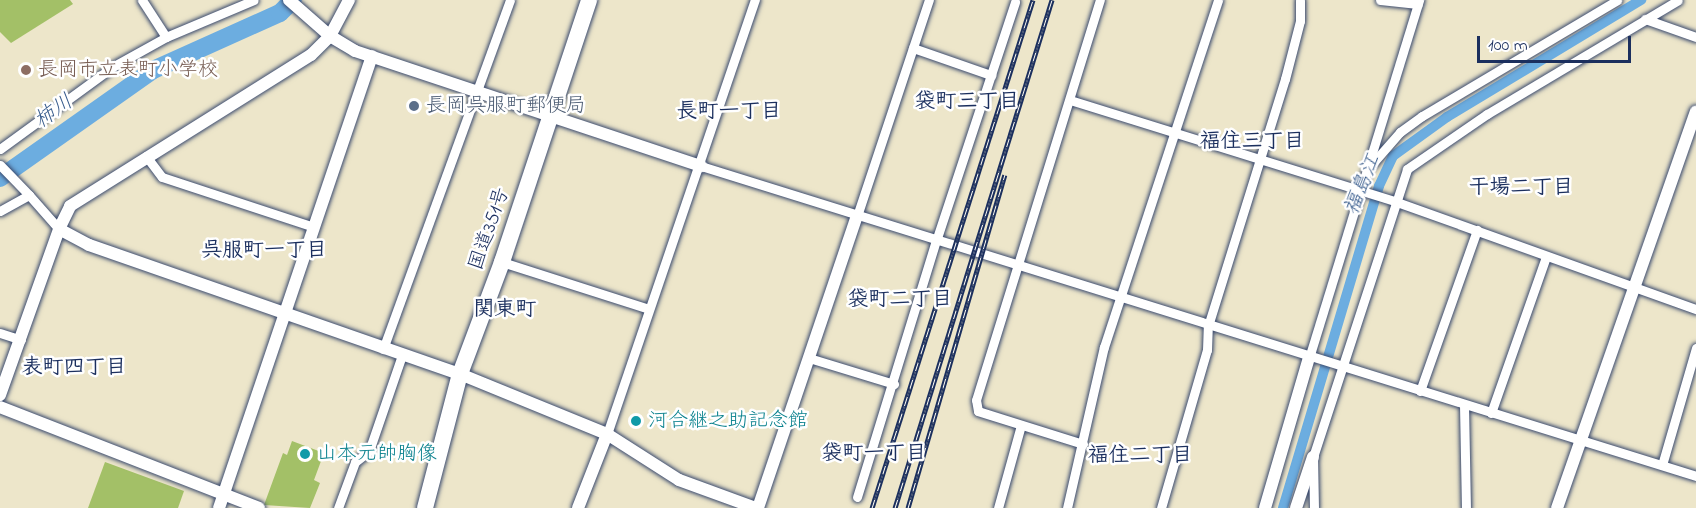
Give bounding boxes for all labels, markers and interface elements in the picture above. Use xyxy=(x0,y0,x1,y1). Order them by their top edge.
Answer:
scale bar xyxy=(1480,24,1634,62)
text: 100 m xyxy=(1488,33,1528,59)
place label: 長岡市立表町小学校 xyxy=(38,58,218,82)
marker: 長岡市立表町小学校 xyxy=(19,63,33,77)
district label: 袋町三丁目 xyxy=(915,89,1019,115)
water label: 柿川 xyxy=(30,90,78,134)
place label: 長岡呉服町郵便局 xyxy=(426,94,586,118)
marker: 長岡呉服町郵便局 xyxy=(407,99,421,113)
district label: 長町一丁目 xyxy=(677,99,781,125)
district label: 福住三丁目 xyxy=(1200,129,1304,155)
water label: 福島江 xyxy=(1340,151,1386,219)
district label: 干場二丁目 xyxy=(1469,175,1573,201)
street label: 国道351号 xyxy=(465,184,515,274)
district label: 呉服町一丁目 xyxy=(201,238,327,264)
district label: 袋町二丁目 xyxy=(848,287,952,313)
district label: 関東町 xyxy=(474,297,536,323)
district label: 表町四丁目 xyxy=(22,355,126,381)
place label: 河合継之助記念館 xyxy=(648,409,808,433)
marker: 河合継之助記念館 xyxy=(629,414,643,428)
district label: 袋町一丁目 xyxy=(822,441,926,467)
place label: 山本元帥胸像 xyxy=(317,442,437,466)
district label: 福住二丁目 xyxy=(1088,443,1192,469)
marker: 山本元帥胸像 xyxy=(298,447,312,461)

